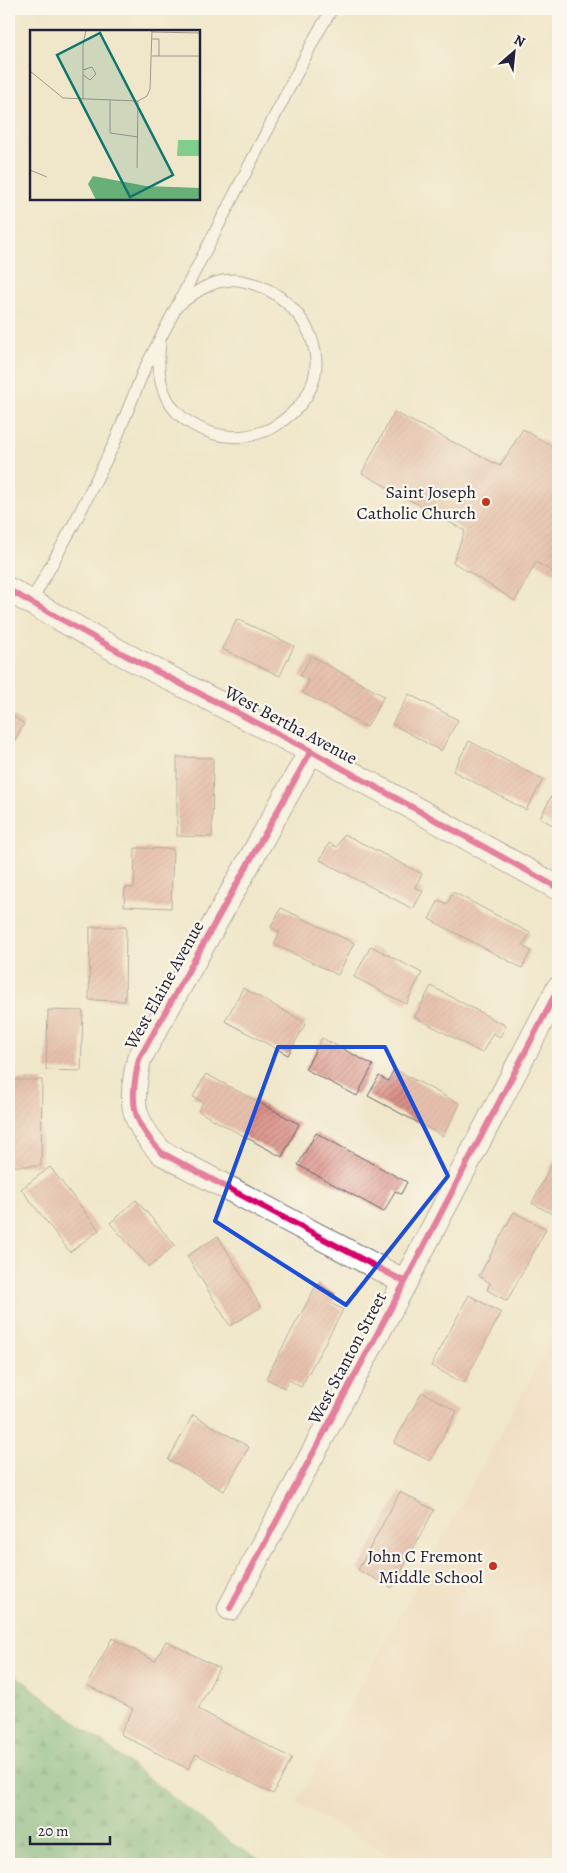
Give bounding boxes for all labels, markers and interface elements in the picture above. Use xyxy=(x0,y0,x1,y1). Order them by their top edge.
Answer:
north arrow xyxy=(490,28,540,78)
inset map xyxy=(30,30,200,200)
text: N xyxy=(511,30,529,52)
place label: Saint Joseph Catholic Church xyxy=(357,480,476,525)
marker: Saint Joseph Catholic Church xyxy=(480,496,492,508)
street label: West Bertha Avenue xyxy=(220,679,361,770)
street label: West Elaine Avenue xyxy=(118,916,209,1055)
street label: West Stanton Street xyxy=(302,1288,392,1429)
place label: John C Fremont Middle School xyxy=(368,1544,484,1589)
marker: John C Fremont Middle School xyxy=(487,1560,499,1572)
scale bar xyxy=(30,1813,110,1845)
text: 20 m xyxy=(38,1821,69,1841)

